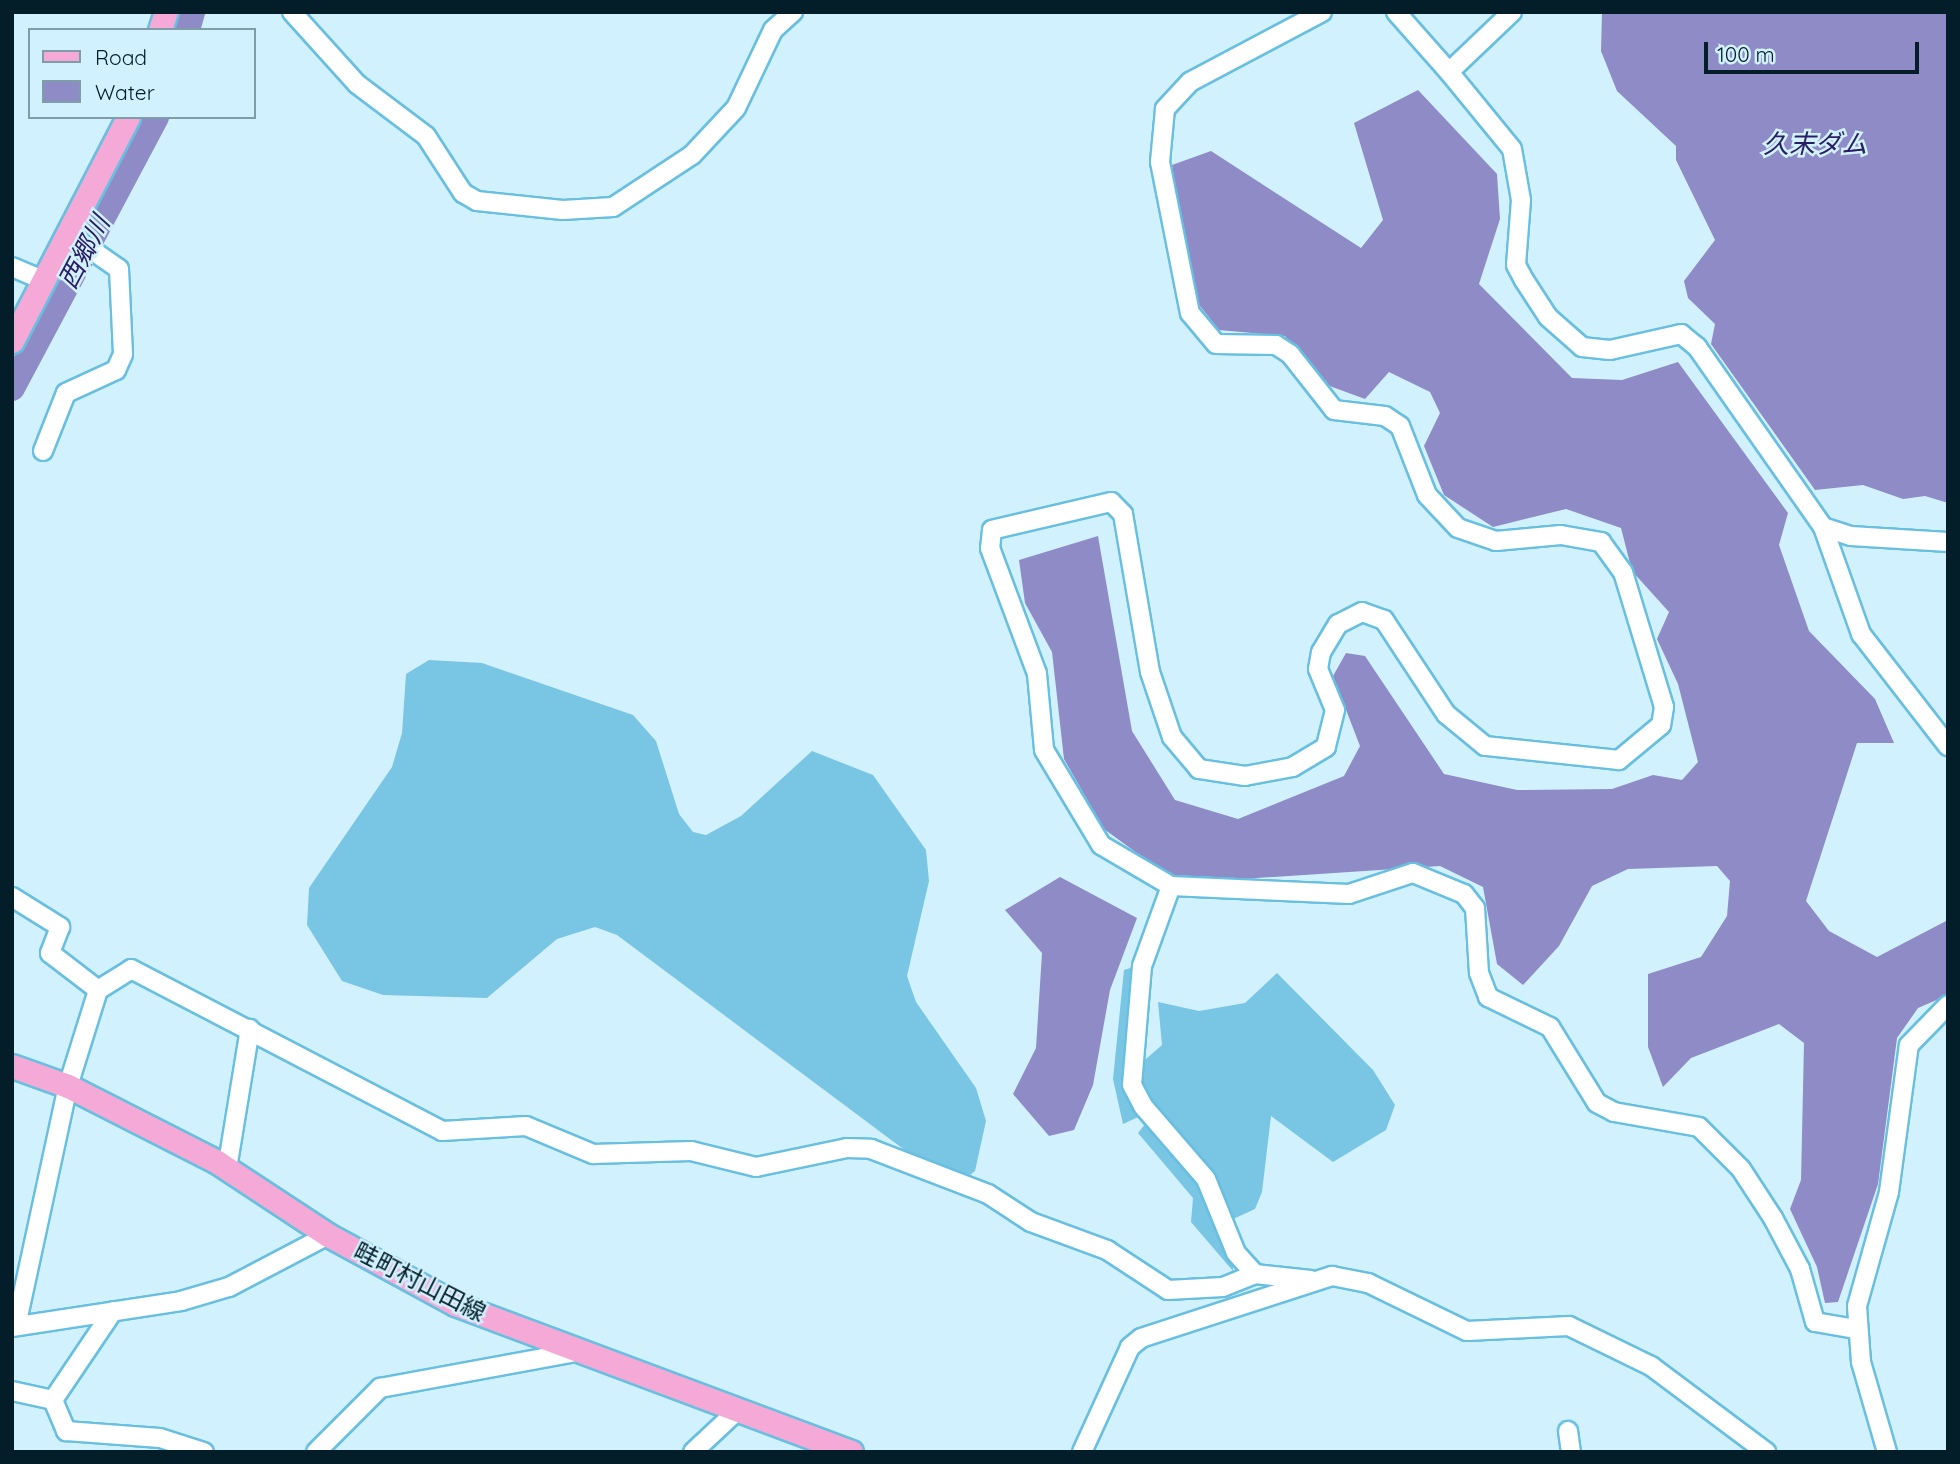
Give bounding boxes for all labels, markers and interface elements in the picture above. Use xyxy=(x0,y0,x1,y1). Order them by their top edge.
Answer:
legend xyxy=(28,28,256,119)
scale bar xyxy=(1708,28,1923,72)
text: 100 m xyxy=(1717,41,1775,67)
text: Road xyxy=(95,44,147,70)
text: Water xyxy=(95,79,155,105)
water label: 久末ダム xyxy=(1763,128,1867,160)
water label: 西郷川 xyxy=(52,210,116,294)
street label: 畦町村山田線 xyxy=(349,1236,491,1328)

